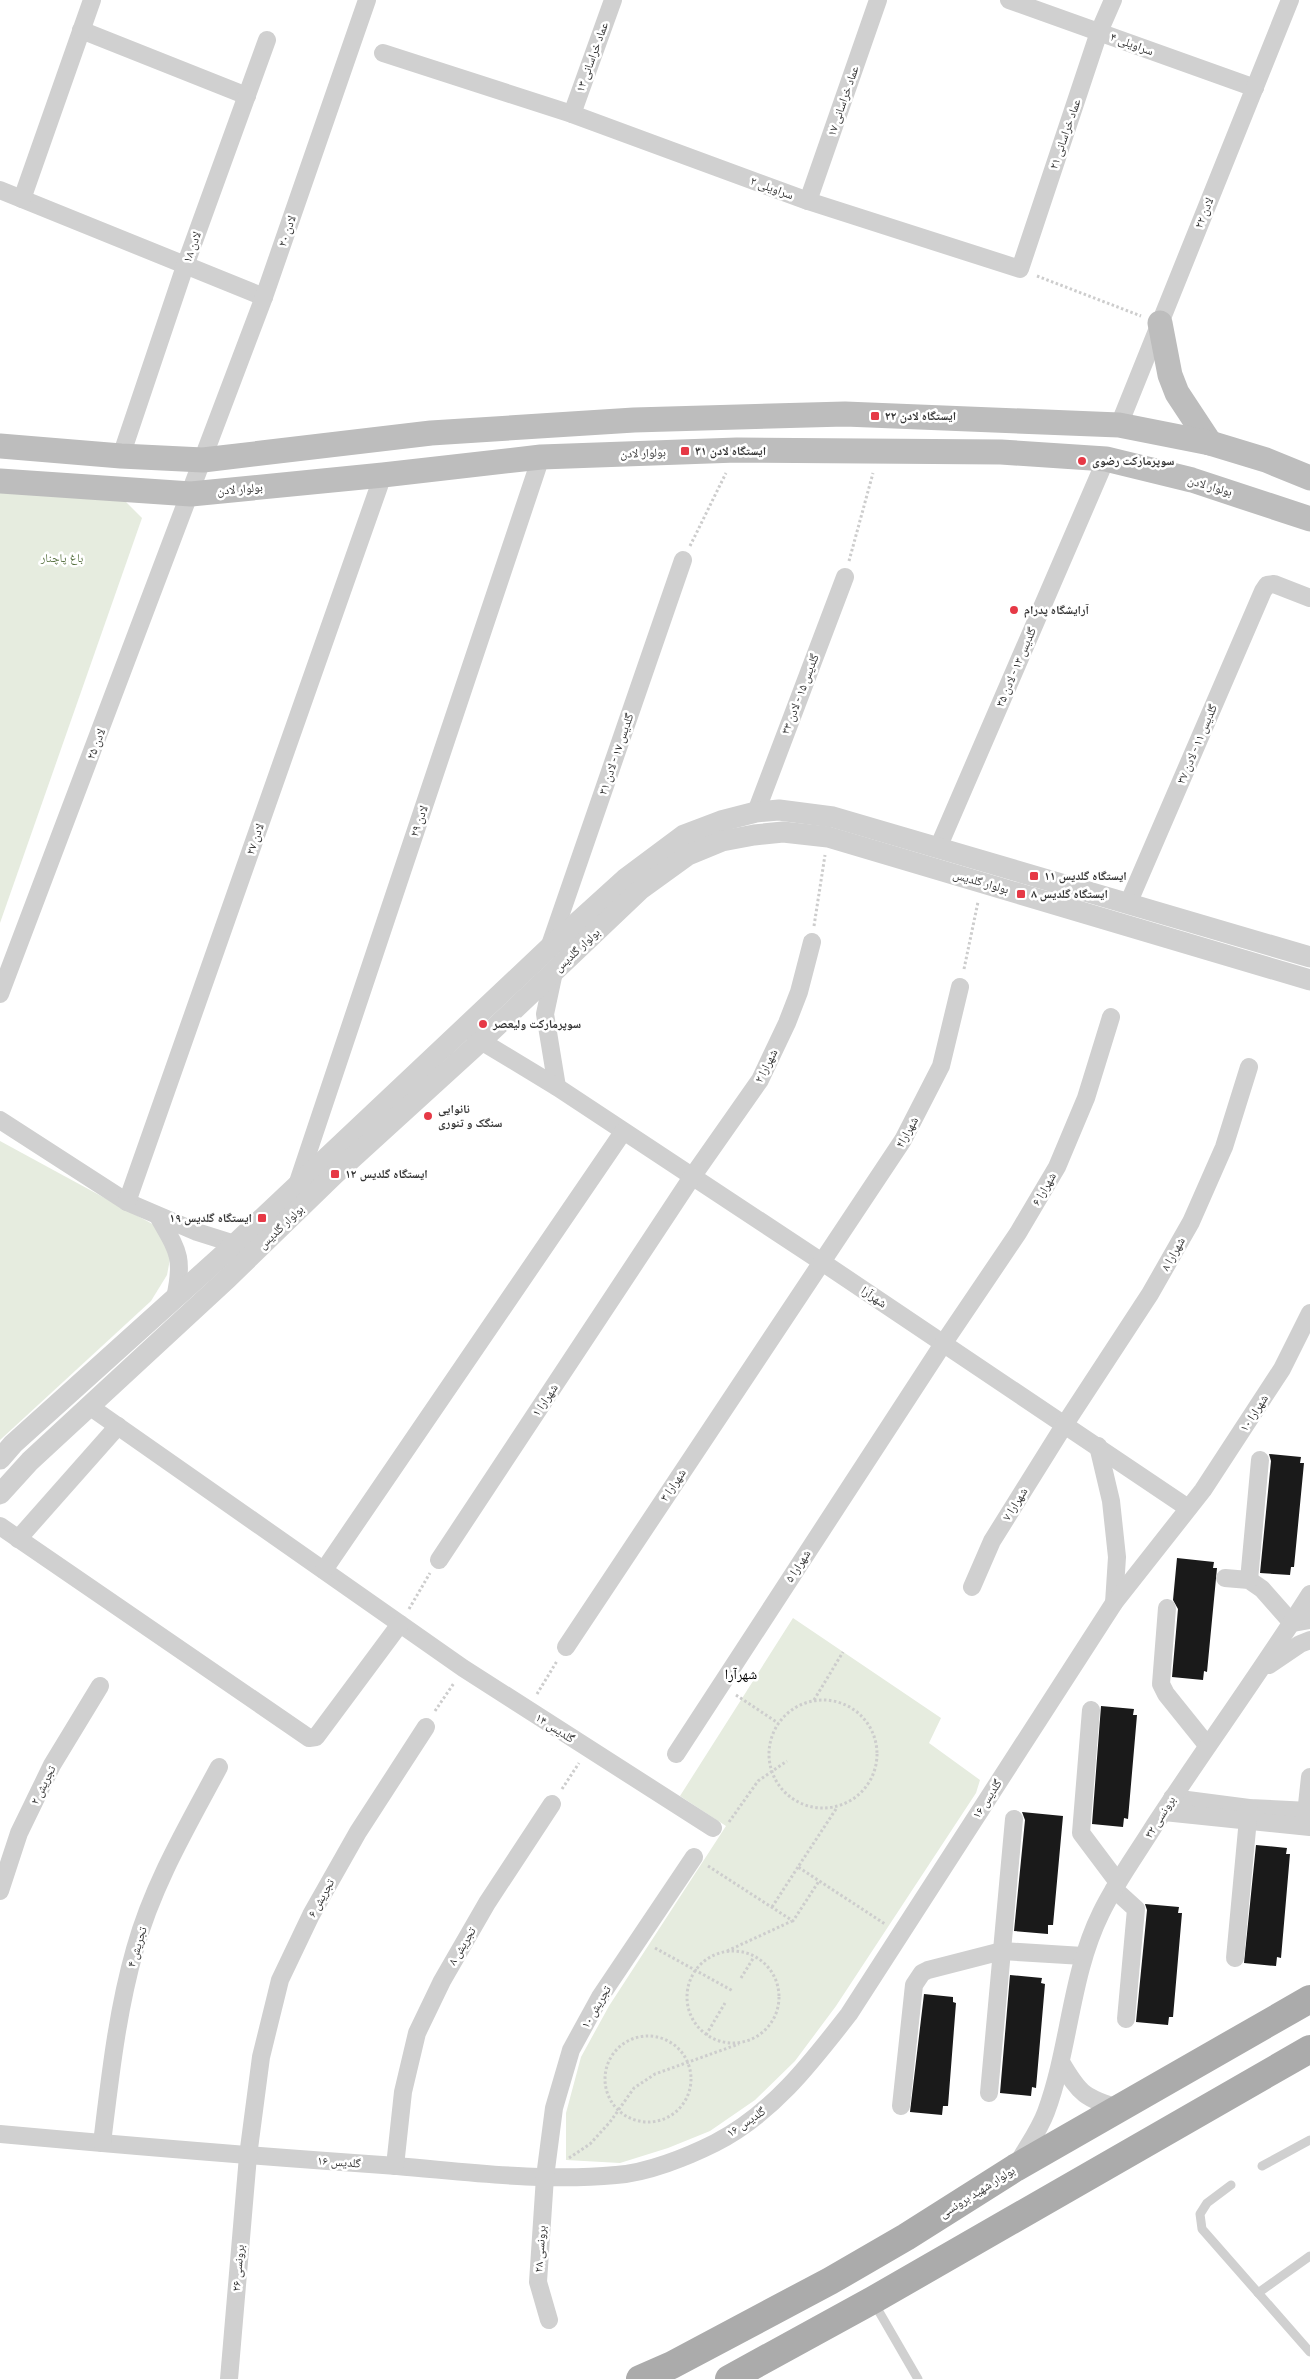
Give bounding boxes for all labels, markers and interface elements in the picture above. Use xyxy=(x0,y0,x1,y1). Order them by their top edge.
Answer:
street label: عماد خراسانی ۱۳ xyxy=(573,20,611,94)
street label: سراویلی ۴ xyxy=(1108,30,1156,58)
street label: عماد خراسانی ۱۷ xyxy=(824,64,862,138)
street label: عماد خراسانی ۲۱ xyxy=(1046,97,1084,171)
street label: سراویلی ۲ xyxy=(748,174,796,202)
street label: لادن ۲۲ xyxy=(1192,196,1216,230)
street label: لادن ۲۰ xyxy=(275,214,299,248)
street label: لادن ۱۸ xyxy=(180,230,204,264)
place label: ایستگاه لادن ۲۲ xyxy=(885,409,956,424)
marker: ایستگاه لادن ۲۲ xyxy=(869,410,881,422)
place label: ایستگاه لادن ۳۱ xyxy=(695,444,766,459)
street label: بولوار لادن xyxy=(620,445,666,461)
marker: ایستگاه لادن ۳۱ xyxy=(679,445,691,457)
place label: سوپرمارکت رضوی xyxy=(1092,454,1174,469)
marker: سوپرمارکت رضوی xyxy=(1076,455,1088,467)
street label: بولوار لادن xyxy=(1186,473,1234,499)
street label: بولوار لادن xyxy=(217,480,263,498)
park label: باغ پاچنار xyxy=(40,551,83,566)
place label: آرایشگاه پدرام xyxy=(1024,603,1090,618)
marker: آرایشگاه پدرام xyxy=(1008,604,1020,616)
street label: گلدیس ۱۳ - لادن ۳۵ xyxy=(993,625,1039,709)
street label: گلدیس ۱۵ - لادن ۳۳ xyxy=(778,652,822,736)
street label: گلدیس ۱۱ - لادن ۳۷ xyxy=(1174,702,1220,786)
street label: گلدیس ۱۷ - لادن ۳۱ xyxy=(596,712,637,797)
street label: لادن ۲۵ xyxy=(84,727,108,761)
street label: لادن ۲۹ xyxy=(407,804,431,838)
street label: لادن ۲۷ xyxy=(243,822,267,856)
street label: بولوار گلدیس xyxy=(951,867,1011,897)
place label: ایستگاه گلدیس ۱۱ xyxy=(1044,869,1127,884)
marker: ایستگاه گلدیس ۱۱ xyxy=(1028,870,1040,882)
place label: ایستگاه گلدیس ۸ xyxy=(1031,887,1108,902)
marker: ایستگاه گلدیس ۸ xyxy=(1015,888,1027,900)
street label: بولوار گلدیس xyxy=(551,925,603,975)
place label: سوپرمارکت ولیعصر xyxy=(492,1017,581,1031)
marker: سوپرمارکت ولیعصر xyxy=(477,1018,489,1030)
street label: شهرارا ۲ xyxy=(752,1047,780,1085)
place label: نانوایی سنگک و تنوری xyxy=(438,1102,502,1131)
marker: نانوایی سنگک و تنوری xyxy=(422,1110,434,1122)
street label: شهرارا۴ xyxy=(893,1114,921,1150)
place label: ایستگاه گلدیس ۱۲ xyxy=(345,1167,428,1182)
marker: ایستگاه گلدیس ۱۲ xyxy=(329,1168,341,1180)
street label: شهرارا ۶ xyxy=(1029,1170,1059,1208)
street label: بولوار گلدیس xyxy=(255,1202,307,1252)
place label: ایستگاه گلدیس ۱۹ xyxy=(169,1211,252,1226)
marker: ایستگاه گلدیس ۱۹ xyxy=(256,1212,268,1224)
street label: شهرارا ۸ xyxy=(1158,1235,1188,1273)
street label: شهرآرا xyxy=(859,1283,889,1311)
street label: شهرارا ۱ xyxy=(529,1381,561,1419)
street label: شهرارا ۱۰ xyxy=(1237,1392,1271,1434)
street label: شهرارا ۳ xyxy=(657,1466,689,1504)
street label: شهرارا ۷ xyxy=(1000,1485,1031,1523)
street label: شهرارا ۵ xyxy=(782,1547,814,1585)
district label: شهرآرا xyxy=(725,1666,757,1683)
street label: گلدیس ۱۴ xyxy=(533,1710,577,1746)
street label: تجریش ۲ xyxy=(28,1763,59,1807)
street label: گلدیس ۱۶ xyxy=(969,1777,1005,1821)
street label: برونسی ۳۲ xyxy=(1142,1793,1179,1841)
street label: تجریش ۶ xyxy=(305,1876,338,1920)
street label: تجریش ۸ xyxy=(445,1924,479,1968)
street label: تجریش ۴ xyxy=(124,1925,150,1969)
street label: تجریش ۱۰ xyxy=(578,1983,614,2031)
street label: گلدیس ۱۶ xyxy=(724,2104,768,2140)
street label: گلدیس ۱۶ xyxy=(317,2153,361,2171)
street label: بولوار شهید برونسی xyxy=(937,2163,1017,2221)
street label: برونسی ۲۸ xyxy=(531,2225,549,2273)
street label: برونسی ۲۶ xyxy=(229,2244,247,2292)

